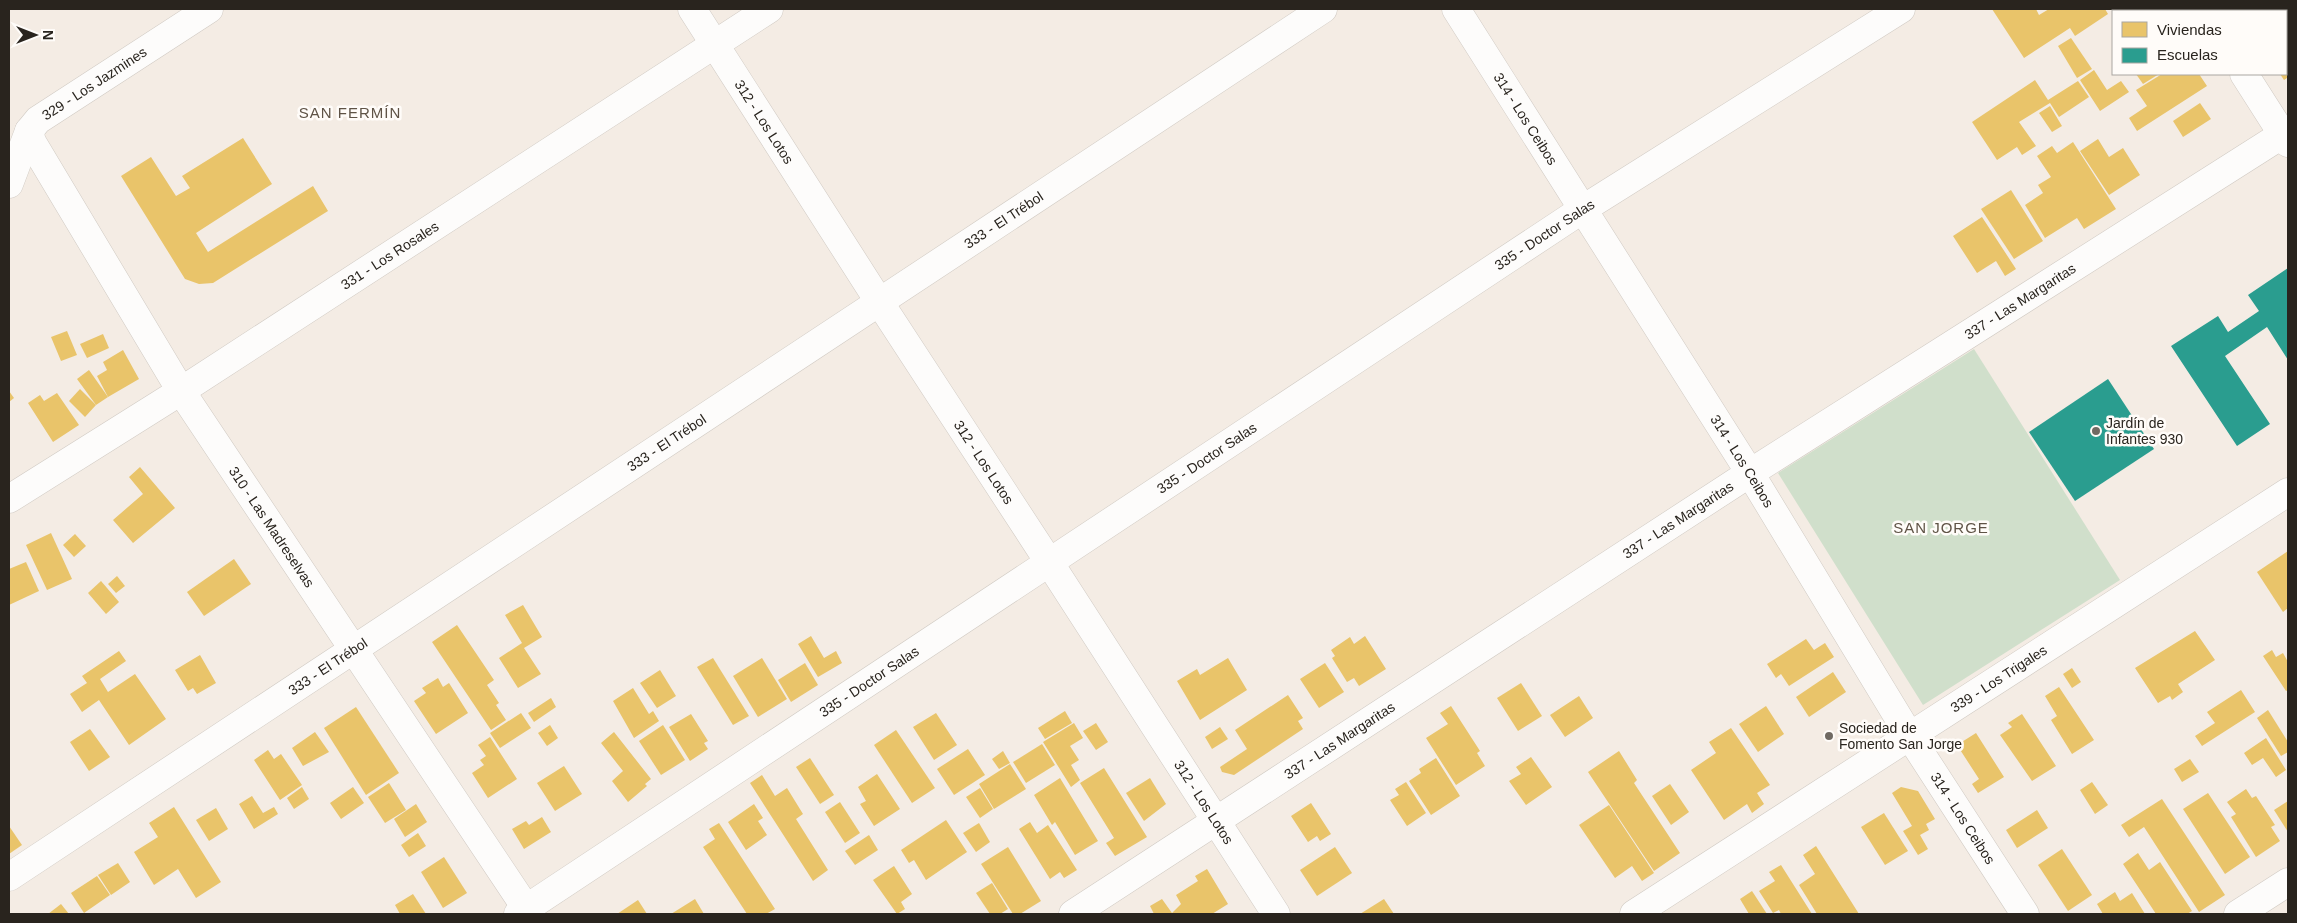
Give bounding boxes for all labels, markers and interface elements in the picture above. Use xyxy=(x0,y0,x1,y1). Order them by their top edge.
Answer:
north arrow xyxy=(10,10,60,60)
legend xyxy=(2112,10,2287,75)
text: Viviendas xyxy=(2157,21,2222,38)
text: N xyxy=(40,30,56,40)
street label: 329 - Los Jazmines xyxy=(39,44,150,123)
text: Escuelas xyxy=(2157,46,2218,63)
street label: 314 - Los Ceibos xyxy=(1490,70,1561,168)
street label: 312 - Los Lotos xyxy=(731,77,797,167)
district label: SAN FERMÍN xyxy=(299,104,401,121)
street label: 333 - El Trébol xyxy=(961,188,1046,252)
street label: 335 - Doctor Salas xyxy=(1492,196,1597,273)
street label: 331 - Los Rosales xyxy=(338,218,441,293)
street label: 337 - Las Margaritas xyxy=(1962,260,2079,343)
street label: 333 - El Trébol xyxy=(624,411,709,474)
street label: 314 - Los Ceibos xyxy=(1707,412,1777,510)
place label: Jardín de Infantes 930 xyxy=(2106,415,2183,447)
street label: 312 - Los Lotos xyxy=(951,417,1017,507)
street label: 335 - Doctor Salas xyxy=(1154,419,1260,497)
marker: Jardín de Infantes 930 xyxy=(2090,425,2102,437)
street label: 310 - Las Madreselvas xyxy=(226,464,318,590)
street label: 337 - Las Margaritas xyxy=(1620,478,1736,562)
district label: SAN JORGE xyxy=(1893,519,1989,536)
street label: 333 - El Trébol xyxy=(285,635,370,698)
street label: 339 - Los Trigales xyxy=(1948,642,2050,716)
street label: 335 - Doctor Salas xyxy=(816,643,922,720)
street label: 337 - Las Margaritas xyxy=(1281,699,1398,782)
place label: Sociedad de Fomento San Jorge xyxy=(1839,720,1962,752)
marker: Sociedad de Fomento San Jorge xyxy=(1823,730,1835,742)
street label: 312 - Los Lotos xyxy=(1171,757,1237,847)
street label: 314 - Los Ceibos xyxy=(1927,769,1998,867)

